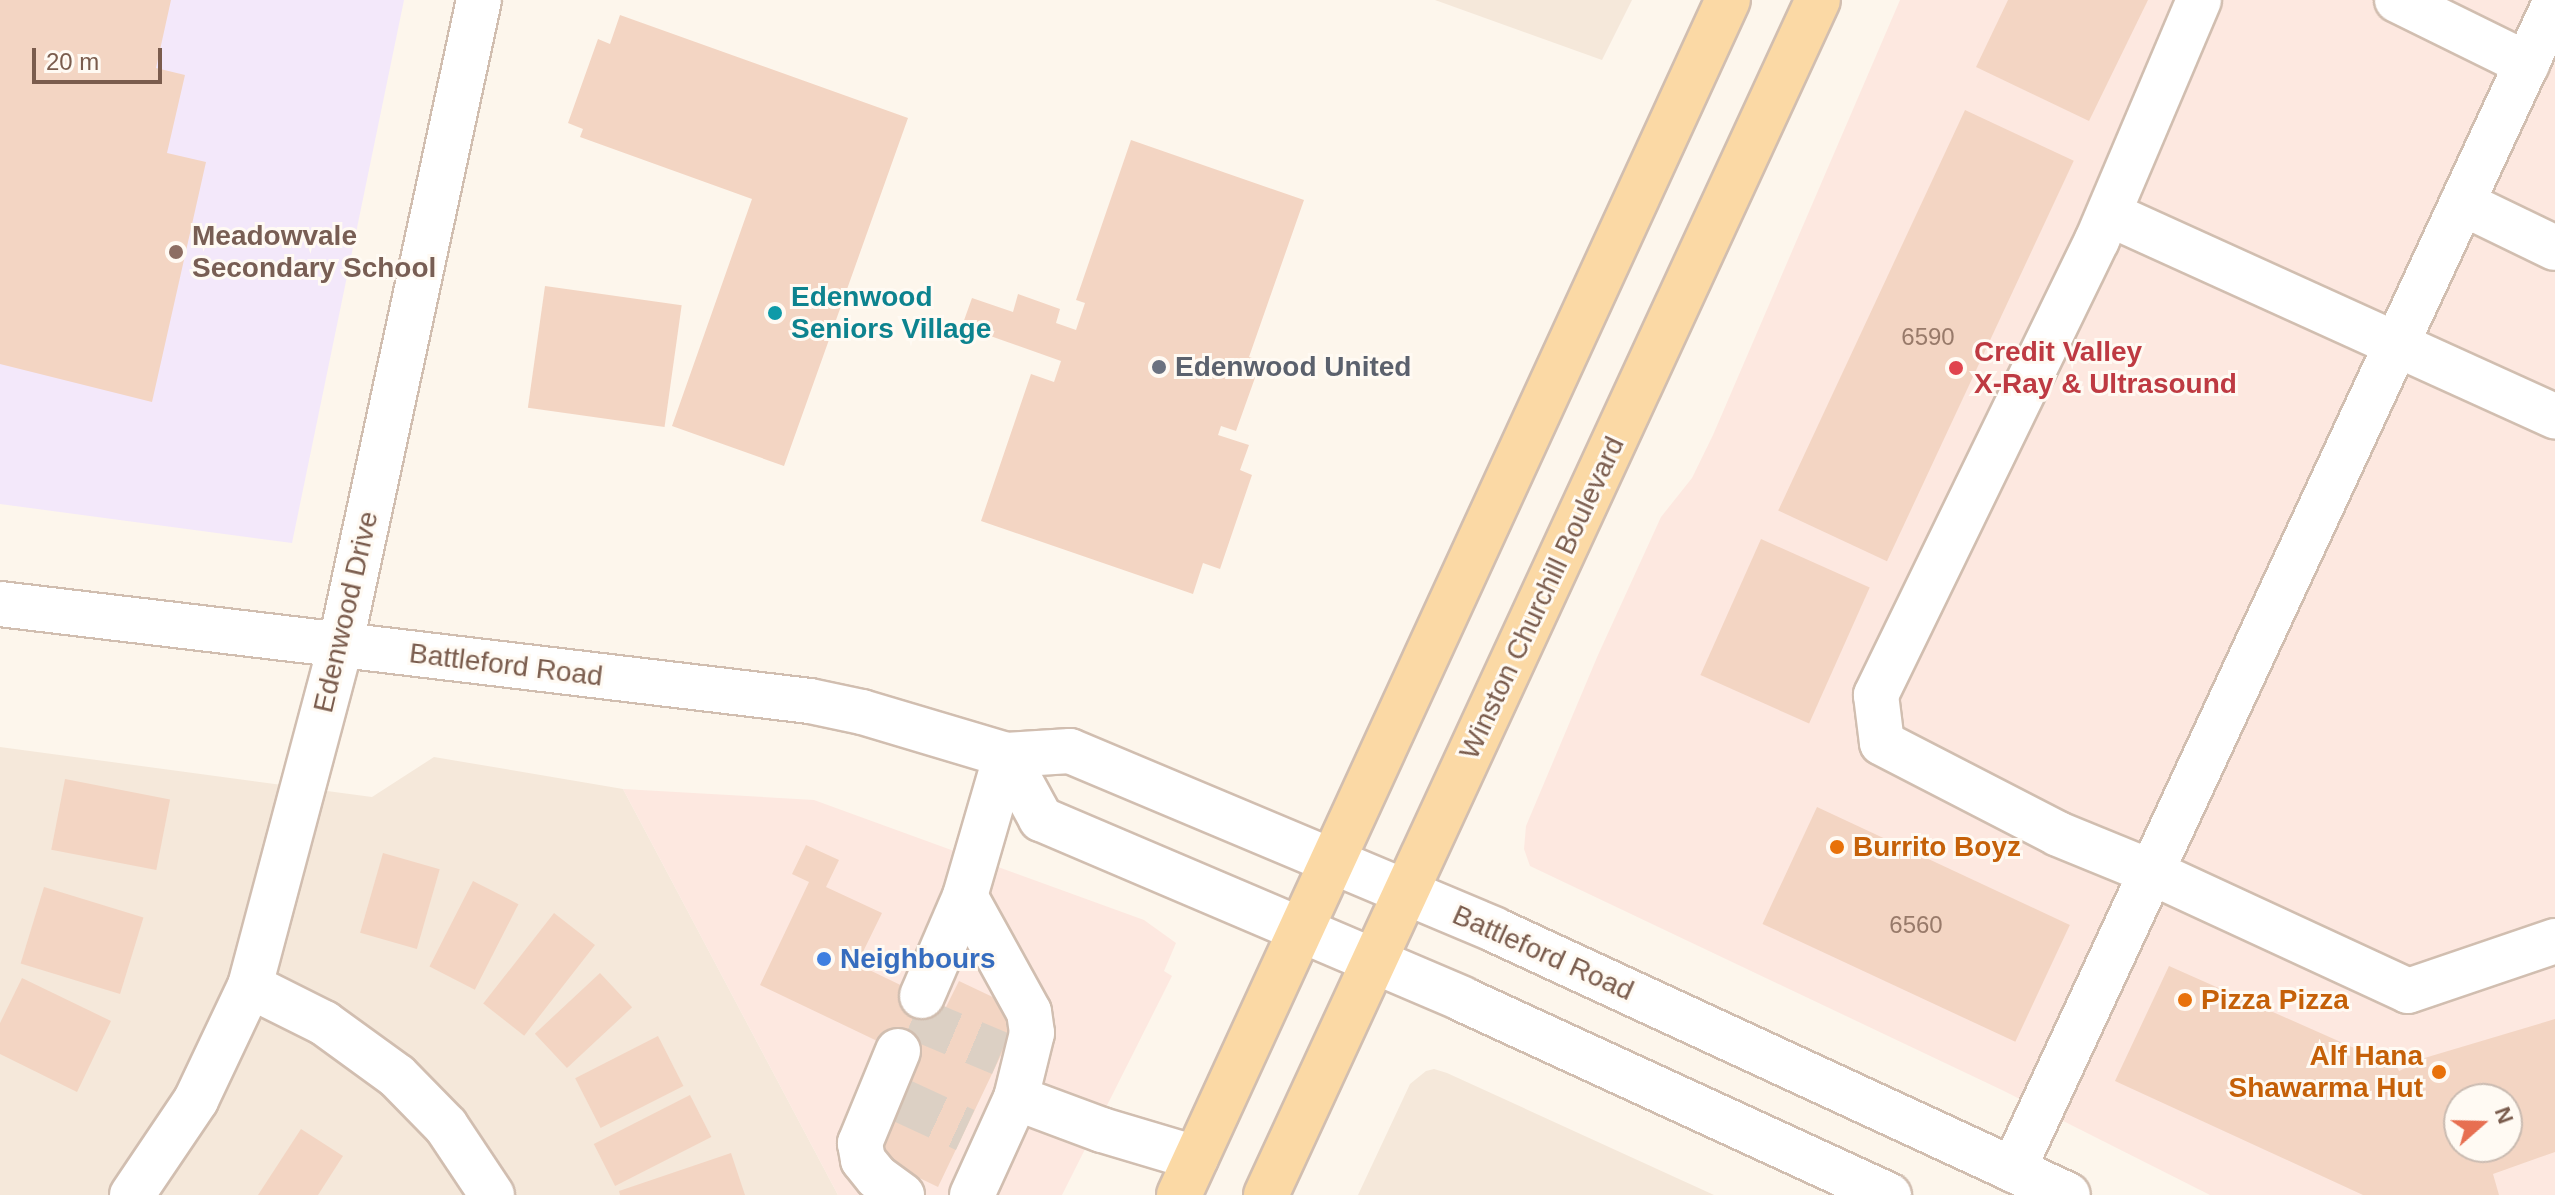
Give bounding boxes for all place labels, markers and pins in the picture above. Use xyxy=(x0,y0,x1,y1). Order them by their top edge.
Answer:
place label: Meadowvale Secondary School xyxy=(192,219,436,285)
marker: Meadowvale Secondary School xyxy=(167,243,185,261)
place label: Edenwood Seniors Village xyxy=(791,280,991,346)
marker: Edenwood Seniors Village xyxy=(766,304,784,322)
place label: Credit Valley X-Ray & Ultrasound xyxy=(1974,335,2237,401)
place label: Edenwood United xyxy=(1175,350,1411,384)
marker: Credit Valley X-Ray & Ultrasound xyxy=(1945,357,1967,379)
marker: Edenwood United xyxy=(1150,358,1168,376)
place label: Burrito Boyz xyxy=(1853,830,2021,864)
marker: Burrito Boyz xyxy=(1828,838,1846,856)
place label: Neighbours xyxy=(840,942,996,976)
marker: Neighbours xyxy=(815,950,833,968)
place label: Pizza Pizza xyxy=(2201,983,2349,1017)
marker: Pizza Pizza xyxy=(2176,991,2194,1009)
place label: Alf Hana Shawarma Hut xyxy=(2229,1039,2423,1105)
marker: Alf Hana Shawarma Hut xyxy=(2430,1063,2448,1081)

